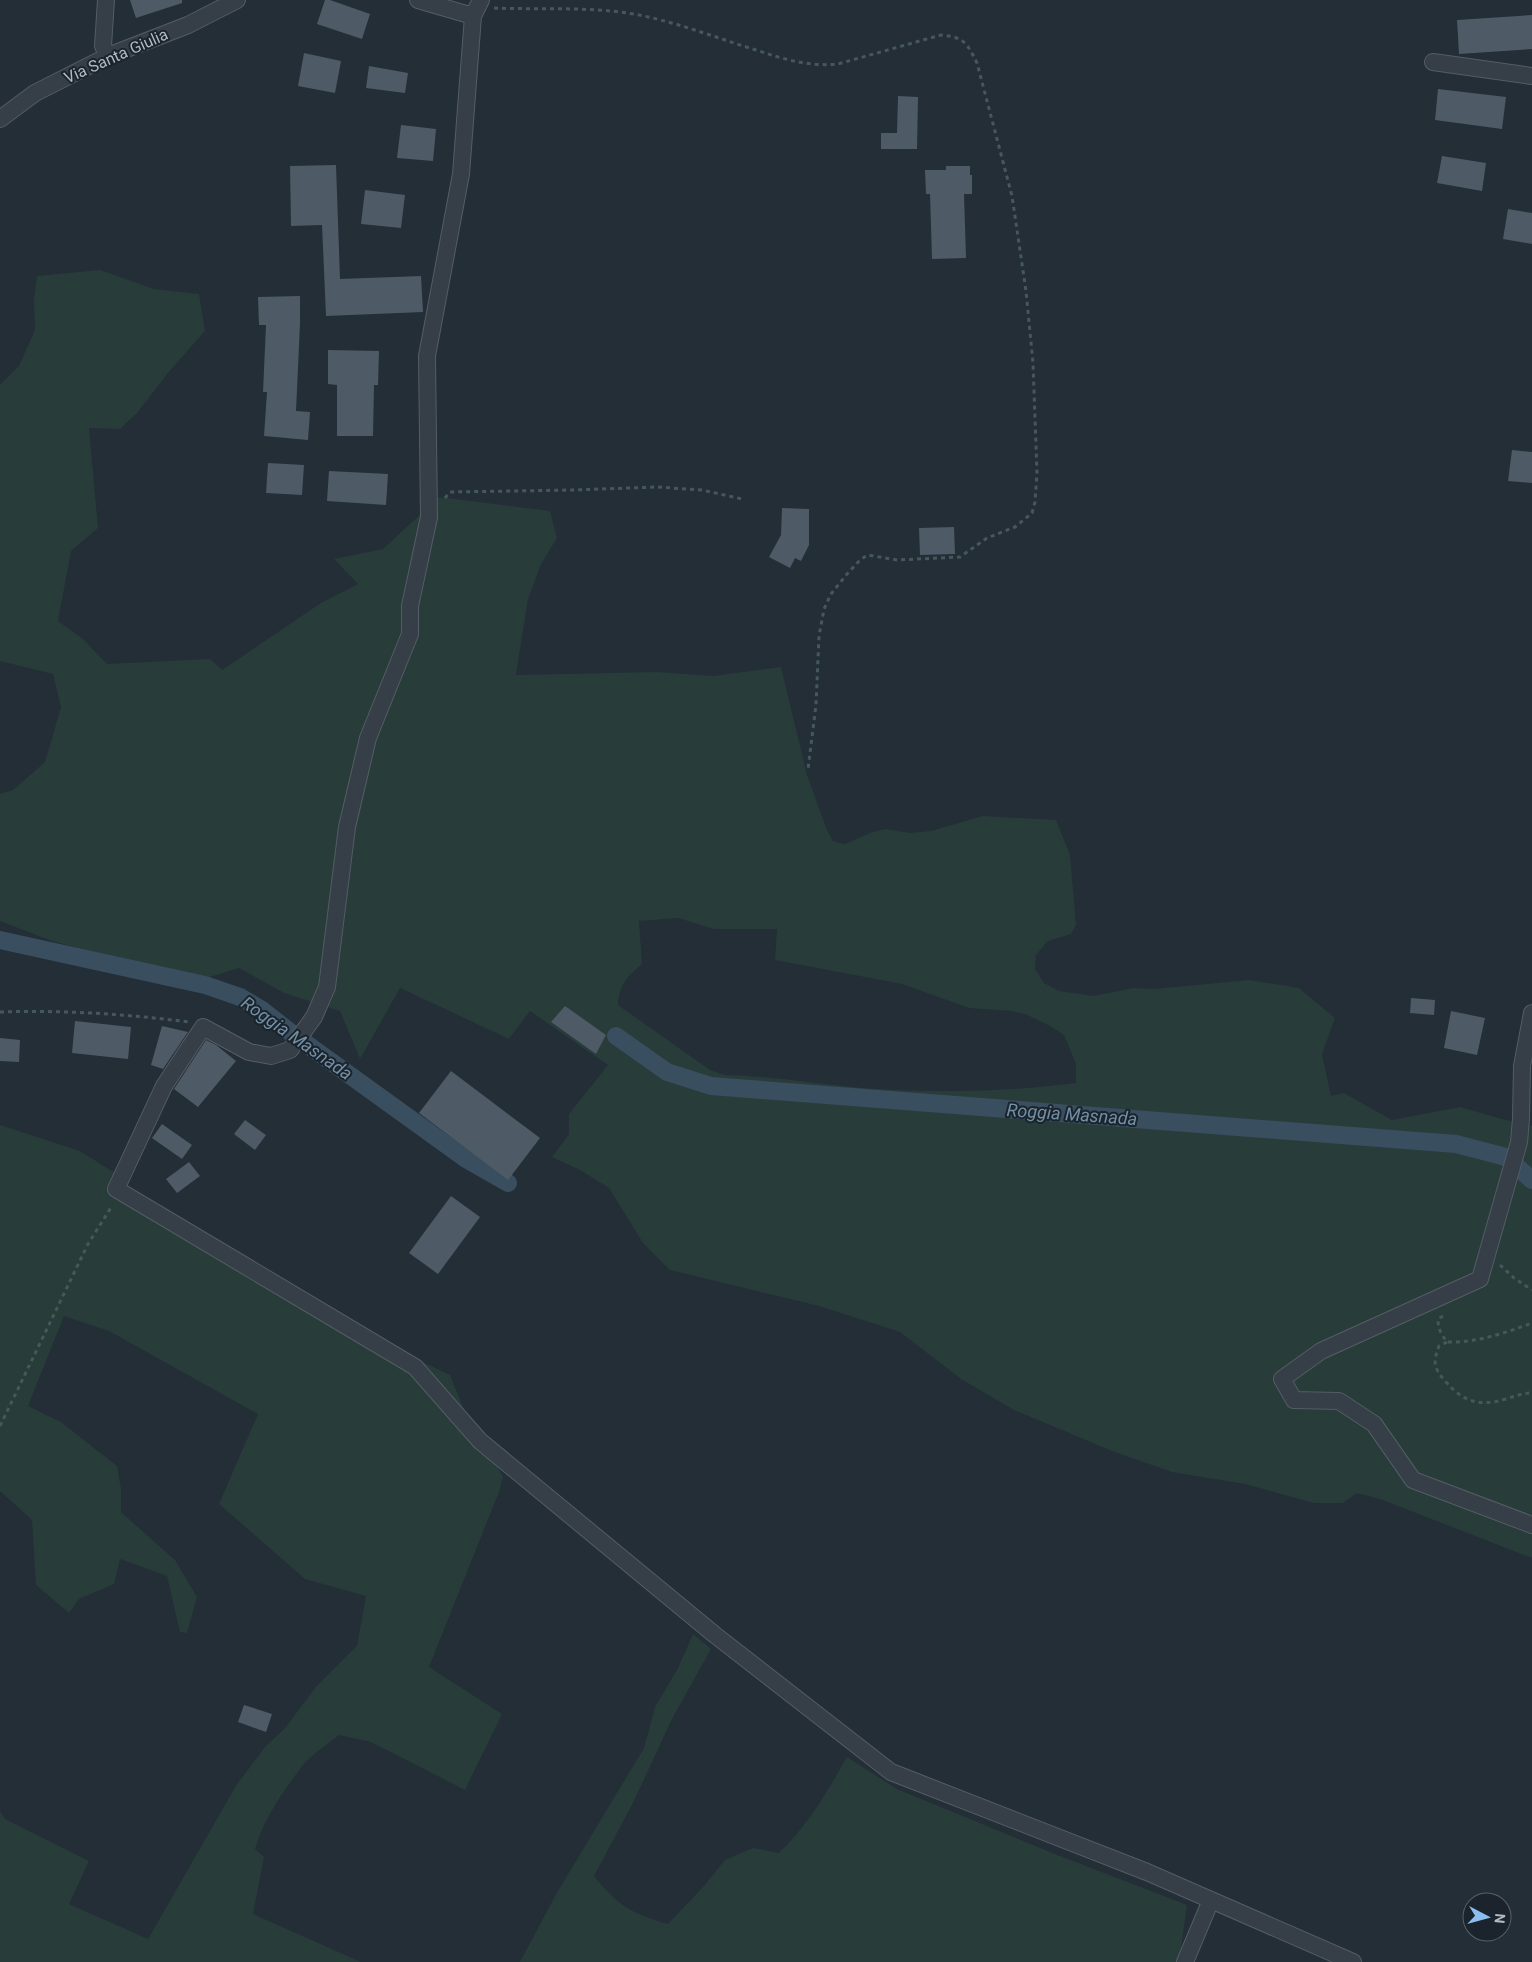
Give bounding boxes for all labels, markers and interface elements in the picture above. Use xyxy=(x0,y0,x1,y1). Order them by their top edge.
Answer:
street label: Via Santa Giulia xyxy=(61,25,171,87)
water label: Roggia Masnada xyxy=(237,992,357,1084)
water label: Roggia Masnada xyxy=(1006,1099,1138,1129)
north arrow xyxy=(1462,1892,1512,1942)
text: N xyxy=(1491,1913,1508,1924)

